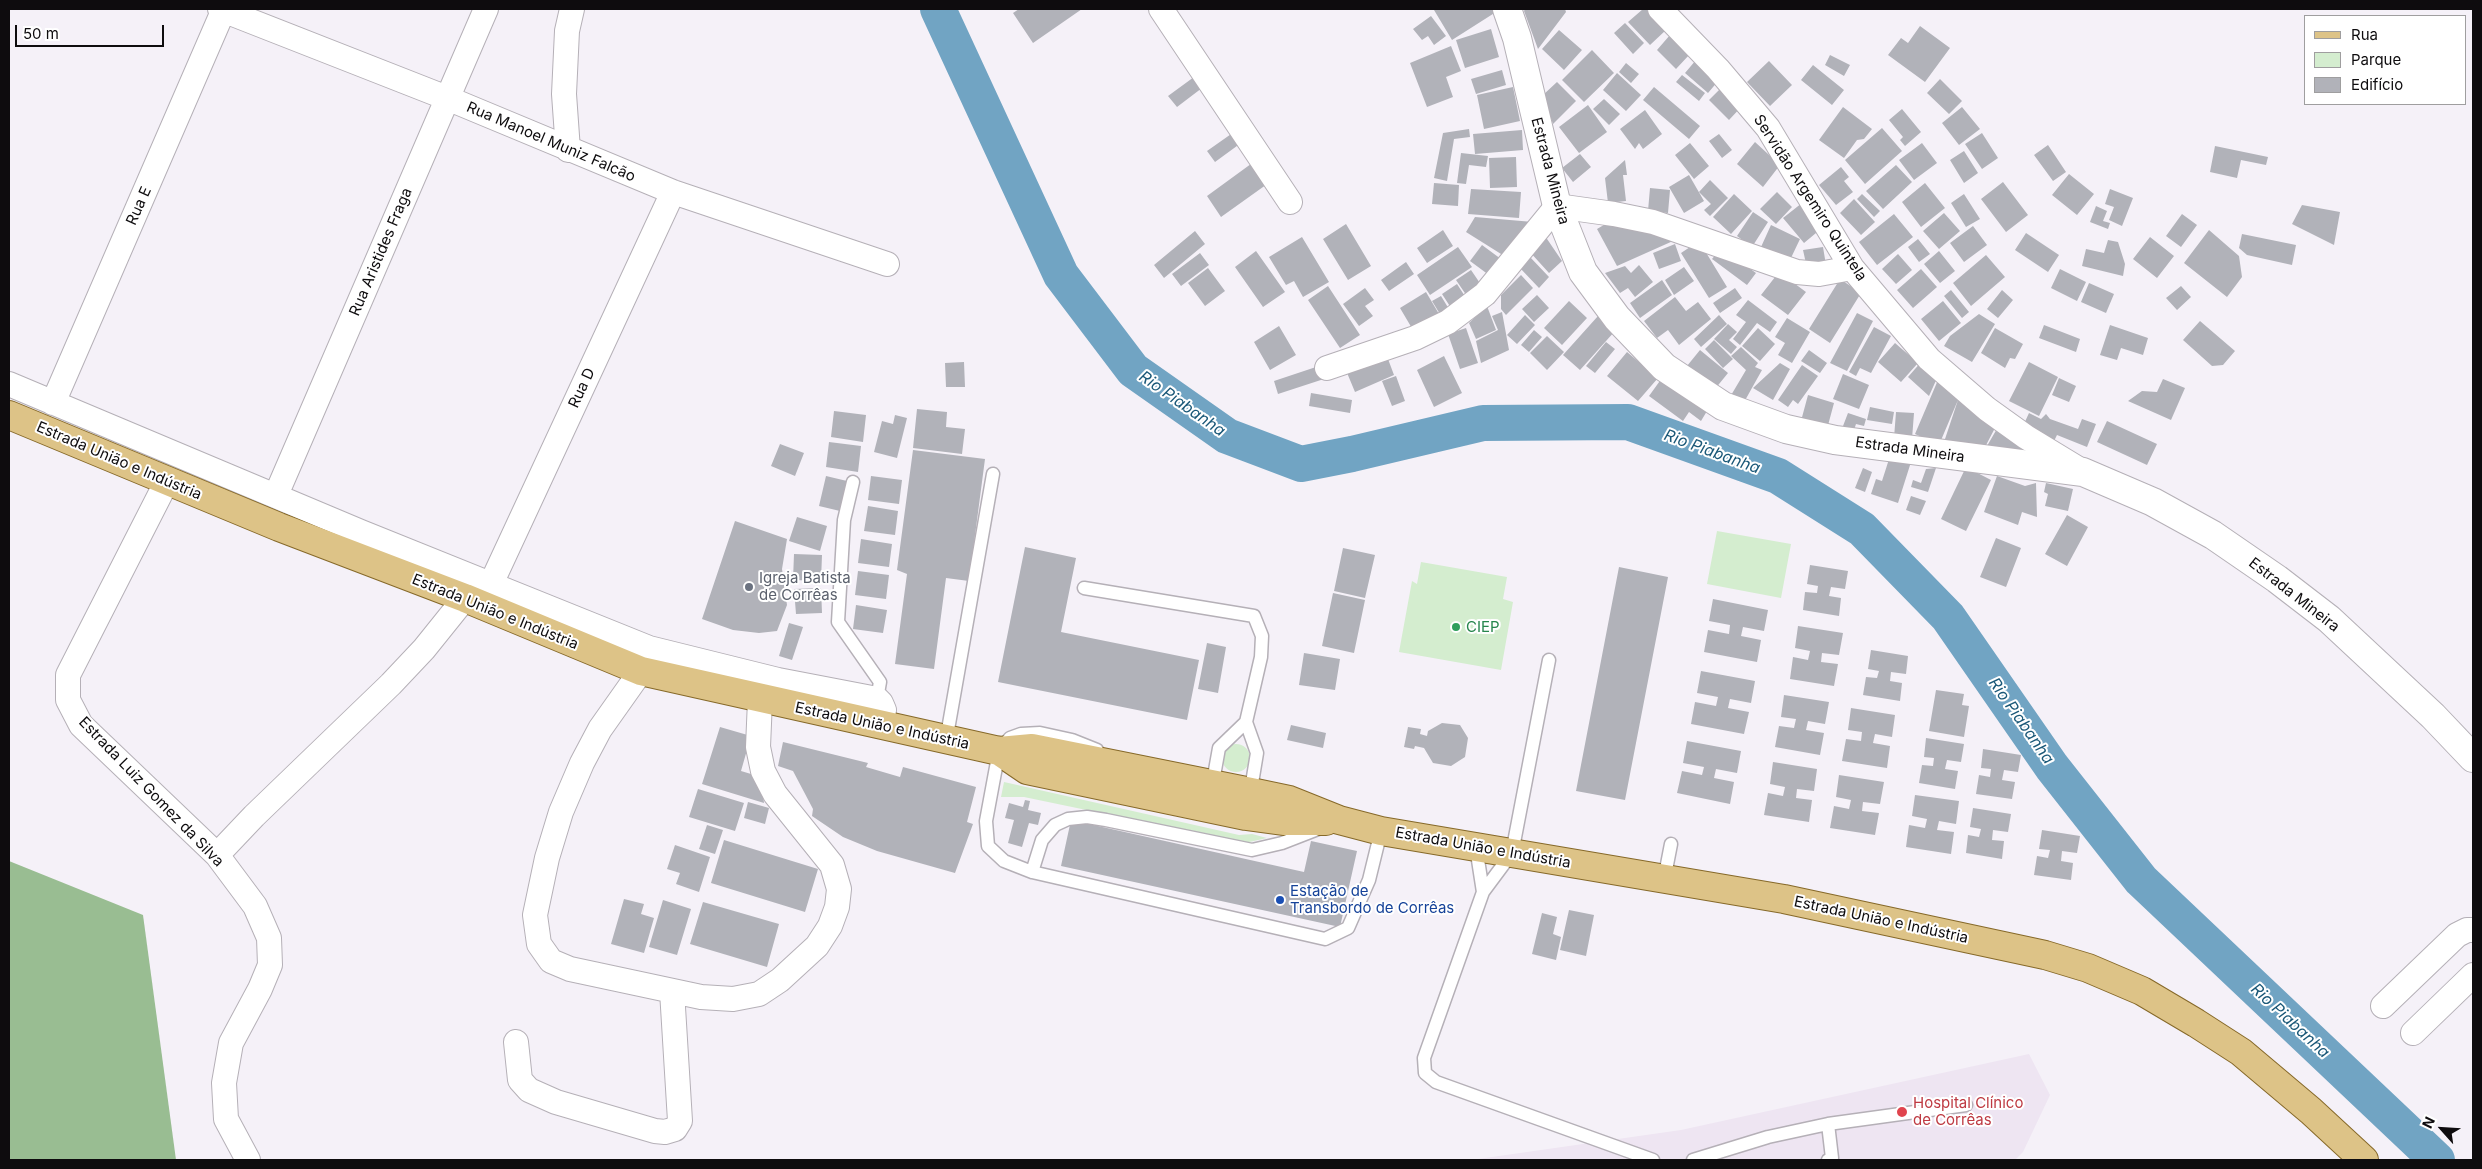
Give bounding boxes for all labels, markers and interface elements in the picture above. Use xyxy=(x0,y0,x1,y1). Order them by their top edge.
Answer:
scale bar xyxy=(18,15,166,47)
legend xyxy=(2304,15,2467,105)
text: 50 m xyxy=(23,24,59,43)
text: Rua xyxy=(2351,25,2378,44)
text: Parque xyxy=(2351,50,2401,69)
text: Edifício xyxy=(2351,75,2403,94)
street label: Rua Manoel Muniz Falcão xyxy=(464,98,638,186)
street label: Servidão Argemiro Quintela xyxy=(1749,111,1871,285)
street label: Estrada Mineira xyxy=(1527,115,1573,227)
street label: Rua E xyxy=(123,184,155,228)
street label: Rua Aristides Fraga xyxy=(346,185,416,319)
street label: Rua D xyxy=(565,365,599,411)
water label: Rio Piabanha xyxy=(1135,367,1229,441)
street label: Estrada União e Indústria xyxy=(34,418,204,504)
water label: Rio Piabanha xyxy=(1661,426,1763,478)
street label: Estrada Mineira xyxy=(1854,433,1966,467)
street label: Estrada Mineira xyxy=(2245,554,2343,636)
place label: Igreja Batista de Corrêas xyxy=(759,569,851,604)
street label: Estrada União e Indústria xyxy=(409,570,581,654)
marker: Igreja Batista de Corrêas xyxy=(743,581,755,593)
place label: CIEP xyxy=(1466,618,1500,636)
marker: CIEP xyxy=(1450,621,1462,633)
water label: Rio Piabanha xyxy=(1984,674,2058,768)
street label: Estrada União e Indústria xyxy=(793,699,971,753)
street label: Estrada Luiz Gomez da Silva xyxy=(75,713,227,871)
street label: Estrada União e Indústria xyxy=(1394,824,1572,872)
place label: Estação de Transbordo de Corrêas xyxy=(1290,882,1454,917)
street label: Estrada União e Indústria xyxy=(1792,893,1970,947)
marker: Estação de Transbordo de Corrêas xyxy=(1274,894,1286,906)
water label: Rio Piabanha xyxy=(2247,980,2333,1062)
place label: Hospital Clínico de Corrêas xyxy=(1913,1094,2023,1129)
north arrow xyxy=(2417,1104,2467,1154)
marker: Hospital Clínico de Corrêas xyxy=(1895,1105,1909,1119)
text: N xyxy=(2418,1114,2438,1131)

